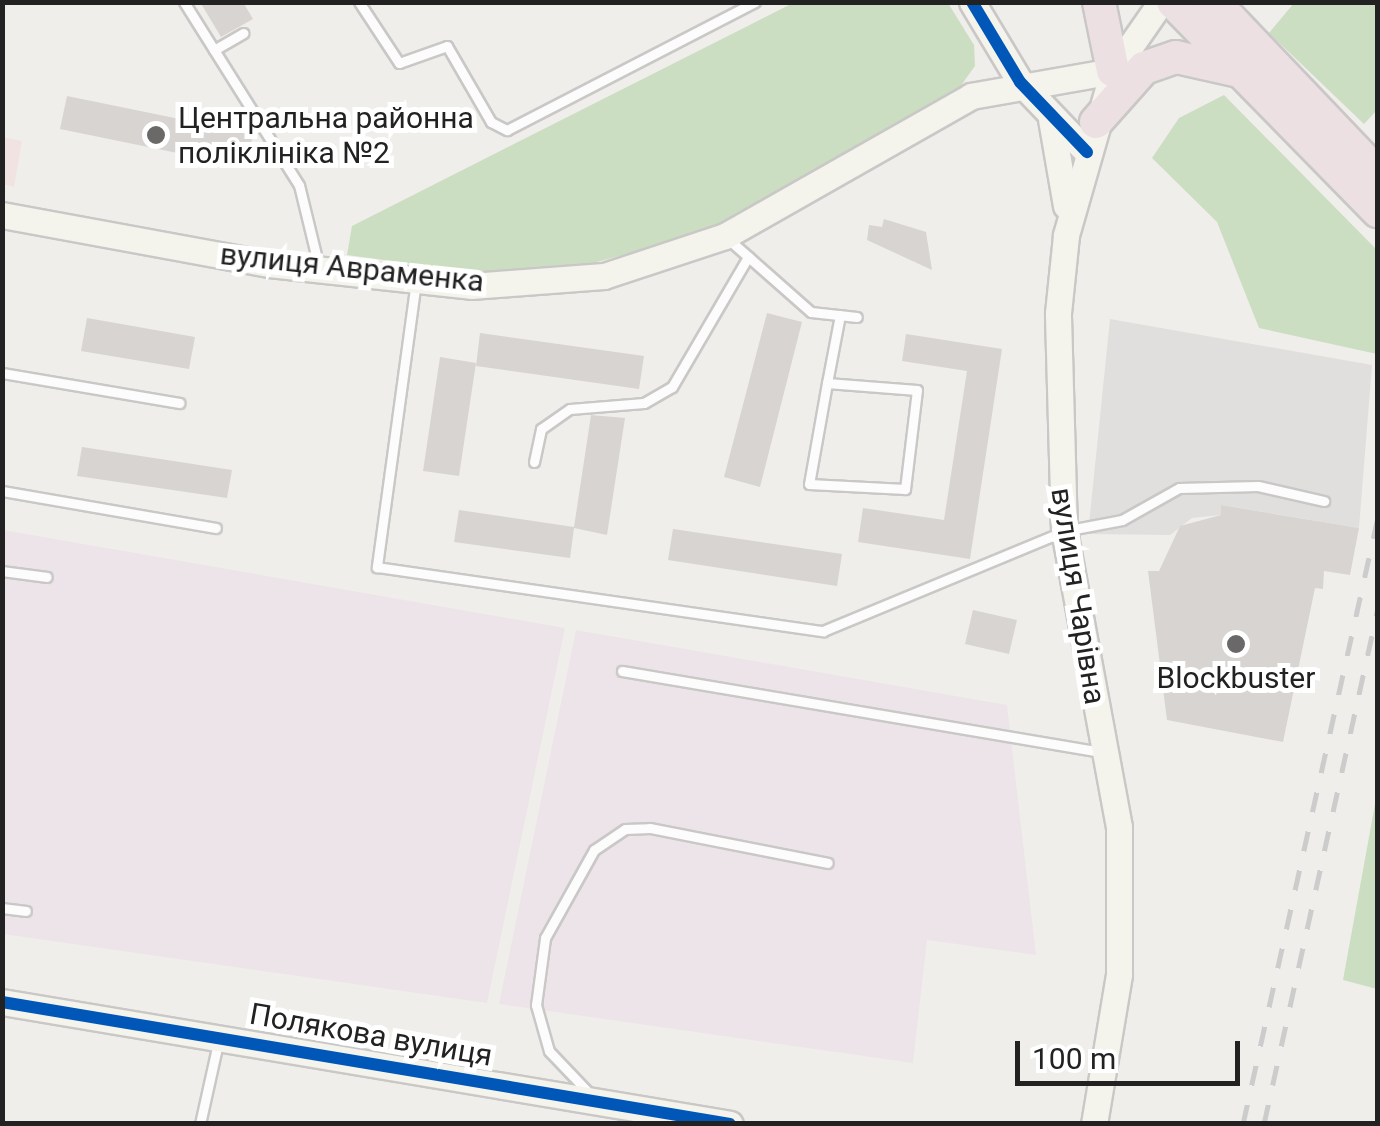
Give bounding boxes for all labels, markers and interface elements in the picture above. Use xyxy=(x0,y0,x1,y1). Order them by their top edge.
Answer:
place label: Центральна районна поліклініка №2 xyxy=(178,100,474,170)
marker: Центральна районна поліклініка №2 xyxy=(143,122,169,148)
street label: вулиця Авраменка xyxy=(218,236,486,300)
street label: вулиця Чарівна xyxy=(1043,485,1113,707)
marker: Blockbuster xyxy=(1225,633,1247,655)
place label: Blockbuster xyxy=(1157,660,1315,696)
street label: Полякова вулиця xyxy=(247,996,495,1074)
scale bar xyxy=(1020,1021,1245,1083)
text: 100 m xyxy=(1032,1041,1116,1076)

